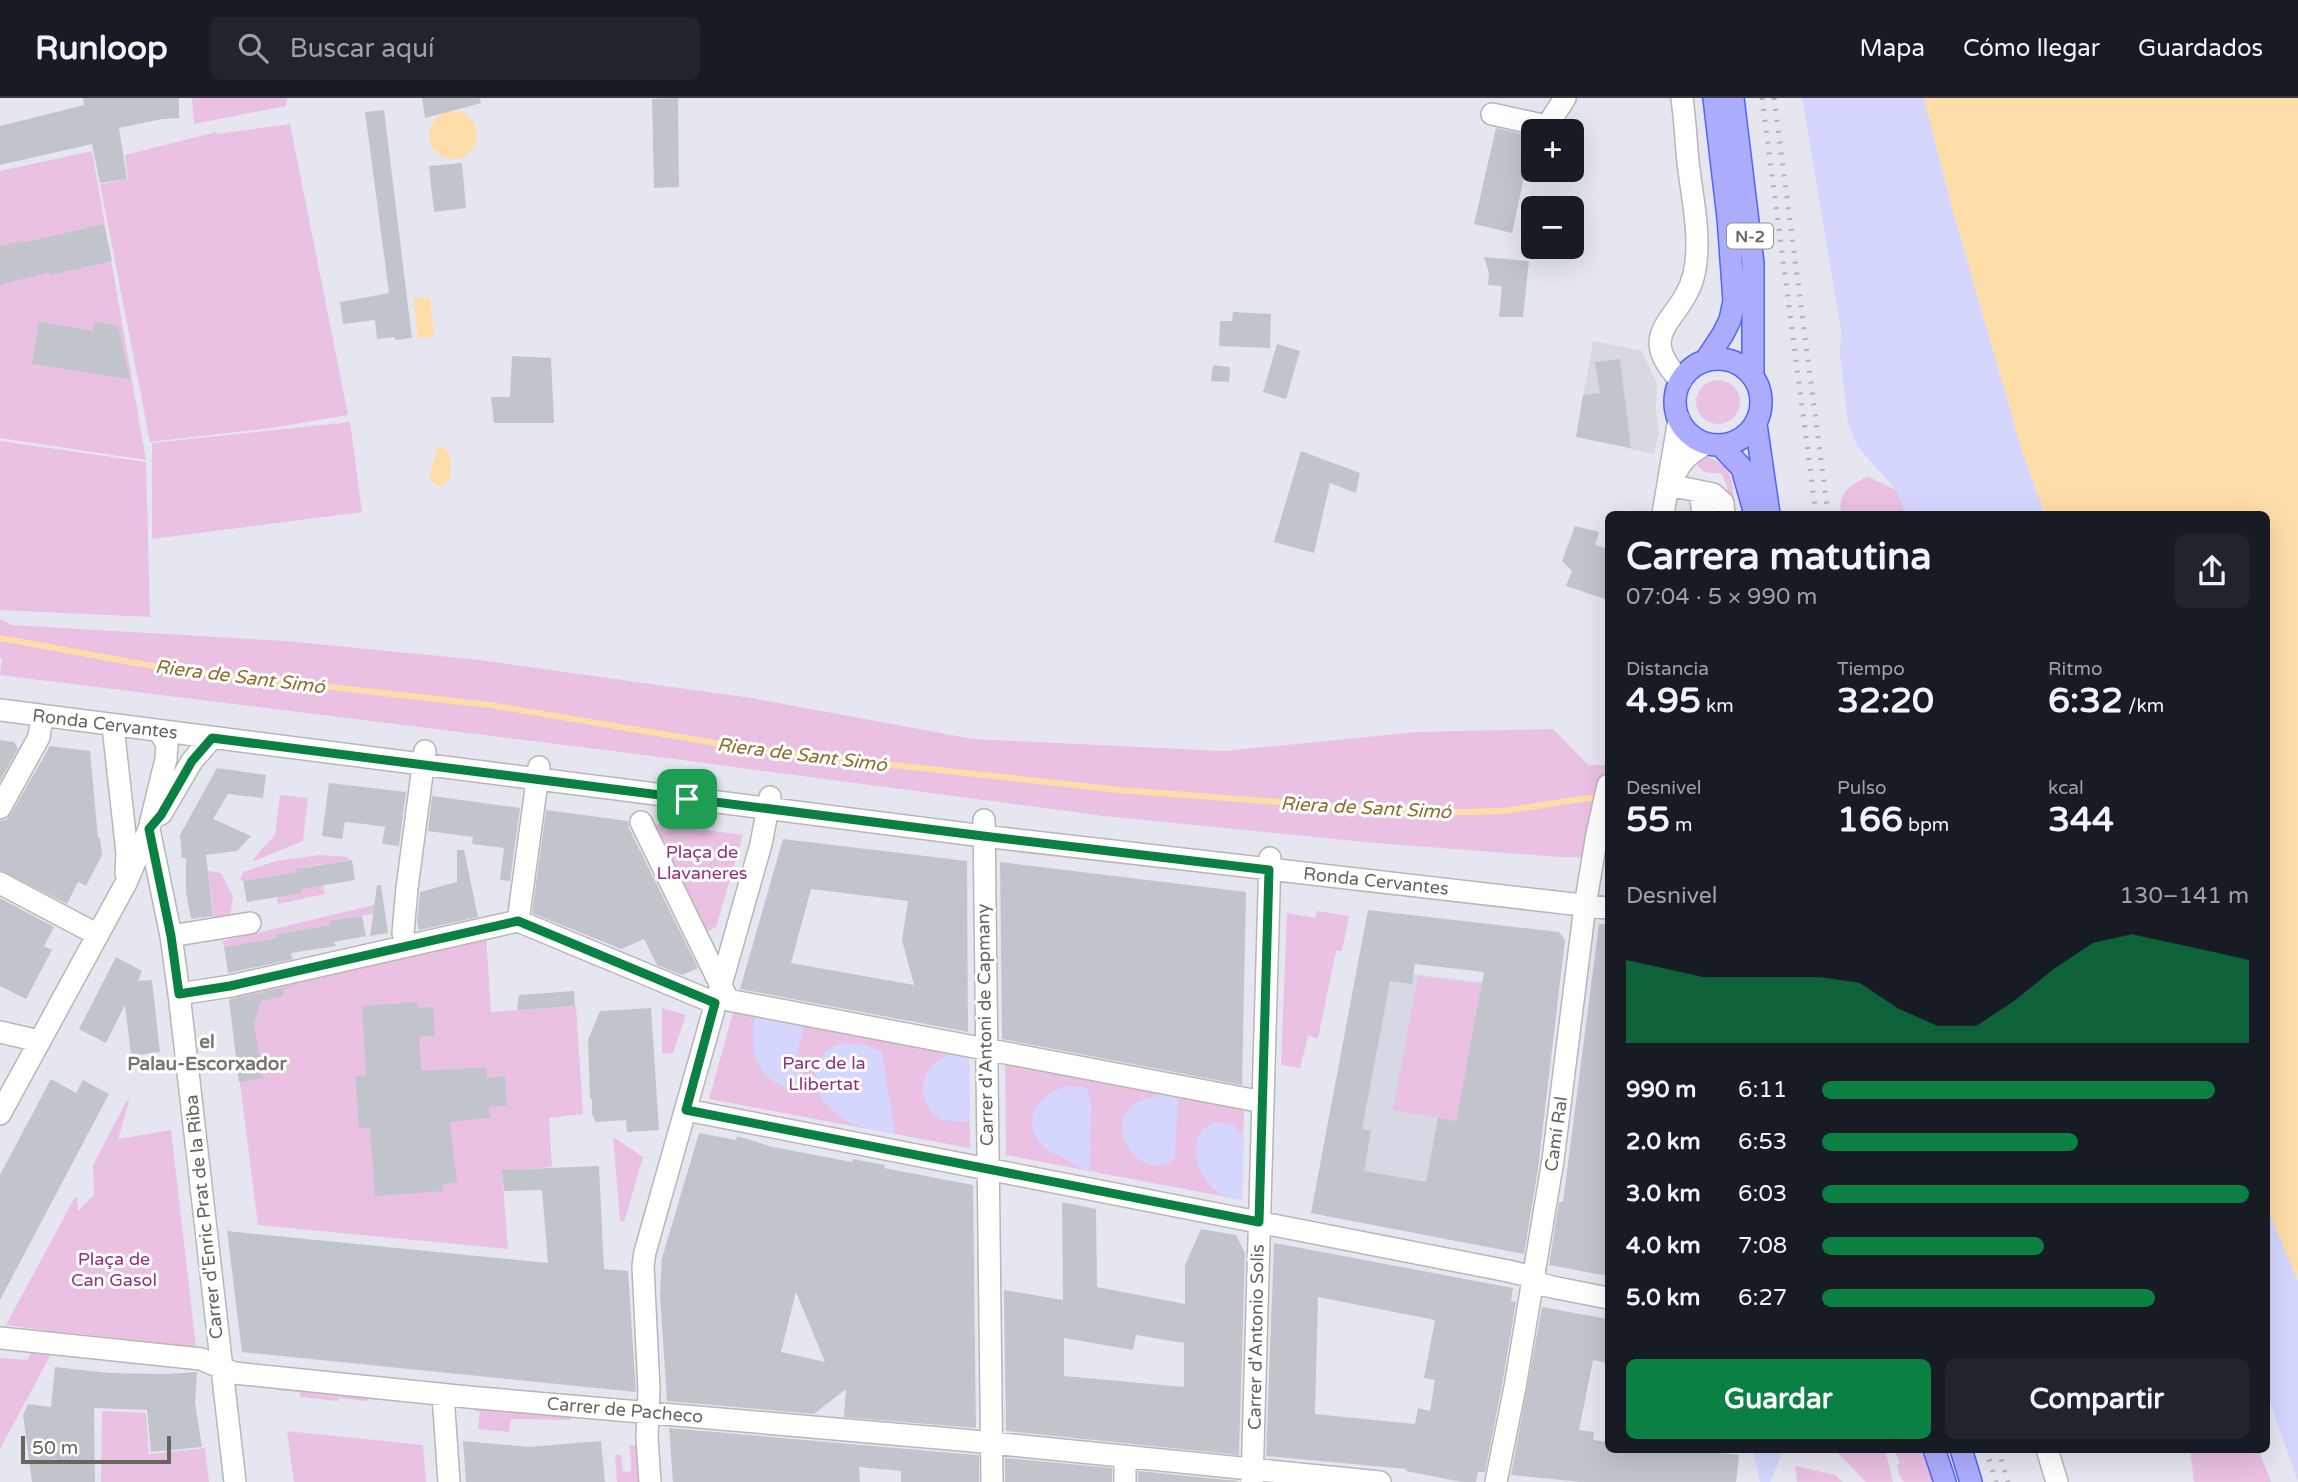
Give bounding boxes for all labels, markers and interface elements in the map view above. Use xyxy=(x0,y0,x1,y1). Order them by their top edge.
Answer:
search box xyxy=(210,17,700,80)
text: Runloop xyxy=(35,29,168,68)
icon: search xyxy=(234,29,272,67)
text: Buscar aquí xyxy=(290,33,435,64)
text: Mapa xyxy=(1860,34,1925,63)
text: Cómo llegar xyxy=(1963,34,2100,63)
text: Guardados xyxy=(2138,34,2263,63)
map controls xyxy=(1521,119,1584,259)
button: + xyxy=(1521,119,1584,182)
button: − xyxy=(1521,196,1584,259)
road number: N-2 xyxy=(1727,224,1773,248)
text: Carrera matutina xyxy=(1626,534,1932,580)
button: share xyxy=(2175,534,2249,608)
text: 07:04 · 5 × 990 m xyxy=(1626,583,1817,611)
water label: Riera de Sant Simó xyxy=(154,656,327,698)
text: Distancia xyxy=(1626,658,1709,680)
text: Tiempo xyxy=(1837,658,1905,680)
text: Ritmo xyxy=(2048,658,2103,680)
text: 4.95 xyxy=(1626,680,1701,722)
text: 32:20 xyxy=(1837,680,1934,722)
text: 6:32 xyxy=(2048,680,2123,722)
text: km xyxy=(1701,695,1734,717)
text: /km xyxy=(2123,695,2164,717)
street label: Ronda Cervantes xyxy=(31,704,179,744)
water label: Riera de Sant Simó xyxy=(716,734,889,776)
pin xyxy=(657,769,717,829)
text: Desnivel xyxy=(1626,777,1702,799)
text: Pulso xyxy=(1837,777,1887,799)
text: kcal xyxy=(2048,777,2084,799)
icon: arrive xyxy=(668,780,706,818)
water label: Riera de Sant Simó xyxy=(1280,793,1453,824)
text: 55 xyxy=(1626,799,1670,841)
text: 166 xyxy=(1837,799,1903,841)
text: 344 xyxy=(2048,799,2114,841)
text: m xyxy=(1670,814,1692,836)
text: bpm xyxy=(1903,814,1949,836)
park label: Plaça de Llavaneres xyxy=(657,841,747,884)
street label: Ronda Cervantes xyxy=(1302,862,1450,900)
text: Desnivel xyxy=(1626,882,1717,910)
text: 130–141 m xyxy=(2120,882,2249,910)
street label: Carrer d'Antoni de Capmany xyxy=(972,903,998,1146)
district label: el Palau-Escorxador xyxy=(127,1031,287,1075)
park label: Parc de la Llibertat xyxy=(782,1052,866,1095)
text: 990 m xyxy=(1626,1076,1696,1104)
text: 6:11 xyxy=(1738,1076,1787,1104)
street label: Carrer d'Enric Prat de la Riba xyxy=(180,1094,228,1340)
street label: Camí Ral xyxy=(1540,1095,1572,1173)
text: 2.0 km xyxy=(1626,1128,1701,1156)
text: 6:53 xyxy=(1738,1128,1787,1156)
text: 3.0 km xyxy=(1626,1180,1701,1208)
text: 6:03 xyxy=(1738,1180,1787,1208)
text: 4.0 km xyxy=(1626,1232,1701,1260)
text: 7:08 xyxy=(1738,1232,1787,1260)
street label: Carrer d'Antonio Solis xyxy=(1243,1244,1269,1430)
park label: Plaça de Can Gasol xyxy=(71,1248,157,1291)
text: 5.0 km xyxy=(1626,1284,1700,1312)
text: 6:27 xyxy=(1738,1284,1787,1312)
button: Guardar xyxy=(1626,1359,1931,1439)
button: Compartir xyxy=(1945,1359,2249,1439)
street label: Carrer de Pacheco xyxy=(546,1392,704,1428)
scale bar xyxy=(21,1433,172,1465)
text: 50 m xyxy=(32,1437,78,1459)

